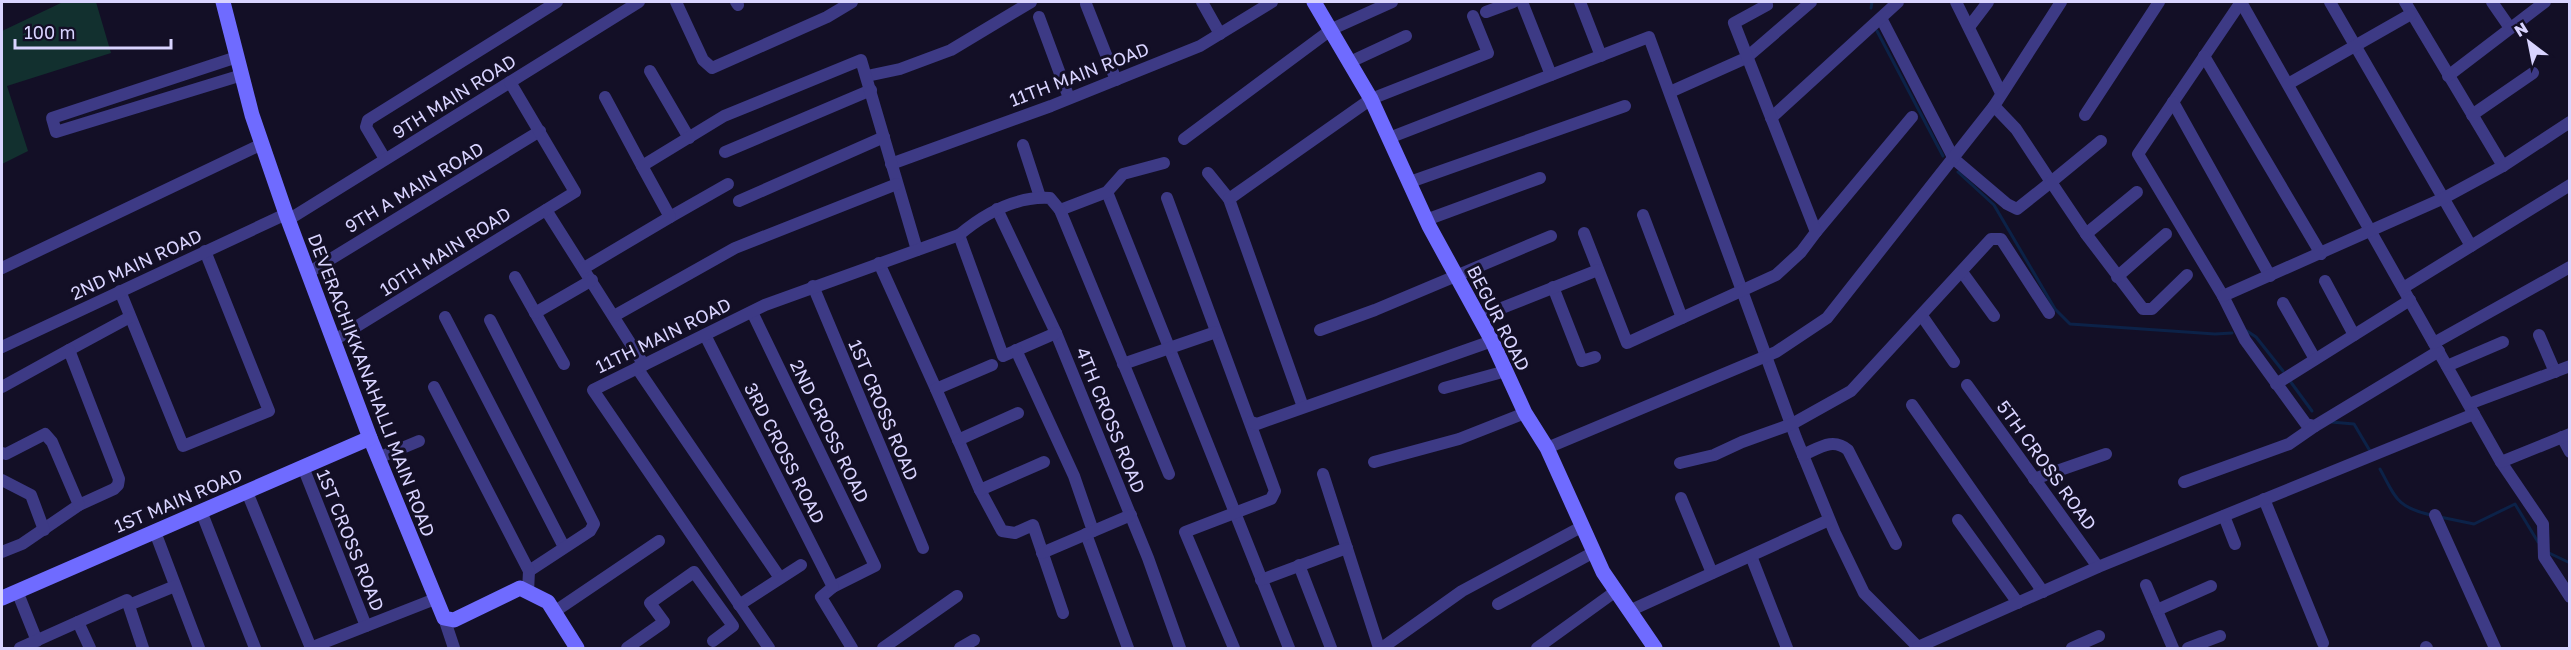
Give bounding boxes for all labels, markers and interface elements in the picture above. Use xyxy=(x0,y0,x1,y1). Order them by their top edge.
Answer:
scale bar xyxy=(15,12,171,50)
north arrow xyxy=(2499,12,2559,72)
text: N xyxy=(2511,18,2532,41)
text: 100 m xyxy=(24,21,75,43)
street label: 11TH MAIN ROAD xyxy=(1006,37,1152,111)
street label: 9TH MAIN ROAD xyxy=(388,49,520,143)
street label: 9TH A MAIN ROAD xyxy=(341,137,487,237)
street label: 10TH MAIN ROAD xyxy=(375,202,515,300)
street label: 2ND MAIN ROAD xyxy=(67,224,205,304)
street label: DEVERACHIKKANAHALLI MAIN ROAD xyxy=(304,230,440,540)
street label: BEGUR ROAD xyxy=(1463,262,1535,374)
street label: 11TH MAIN ROAD xyxy=(592,293,734,377)
street label: 1ST CROSS ROAD xyxy=(844,336,924,484)
street label: 4TH CROSS ROAD xyxy=(1072,344,1150,496)
street label: 2ND CROSS ROAD xyxy=(786,356,874,506)
street label: 3RD CROSS ROAD xyxy=(740,379,830,527)
street label: 5TH CROSS ROAD xyxy=(1993,396,2101,534)
street label: 1ST MAIN ROAD xyxy=(111,463,245,537)
street label: 1ST CROSS ROAD xyxy=(313,466,389,614)

